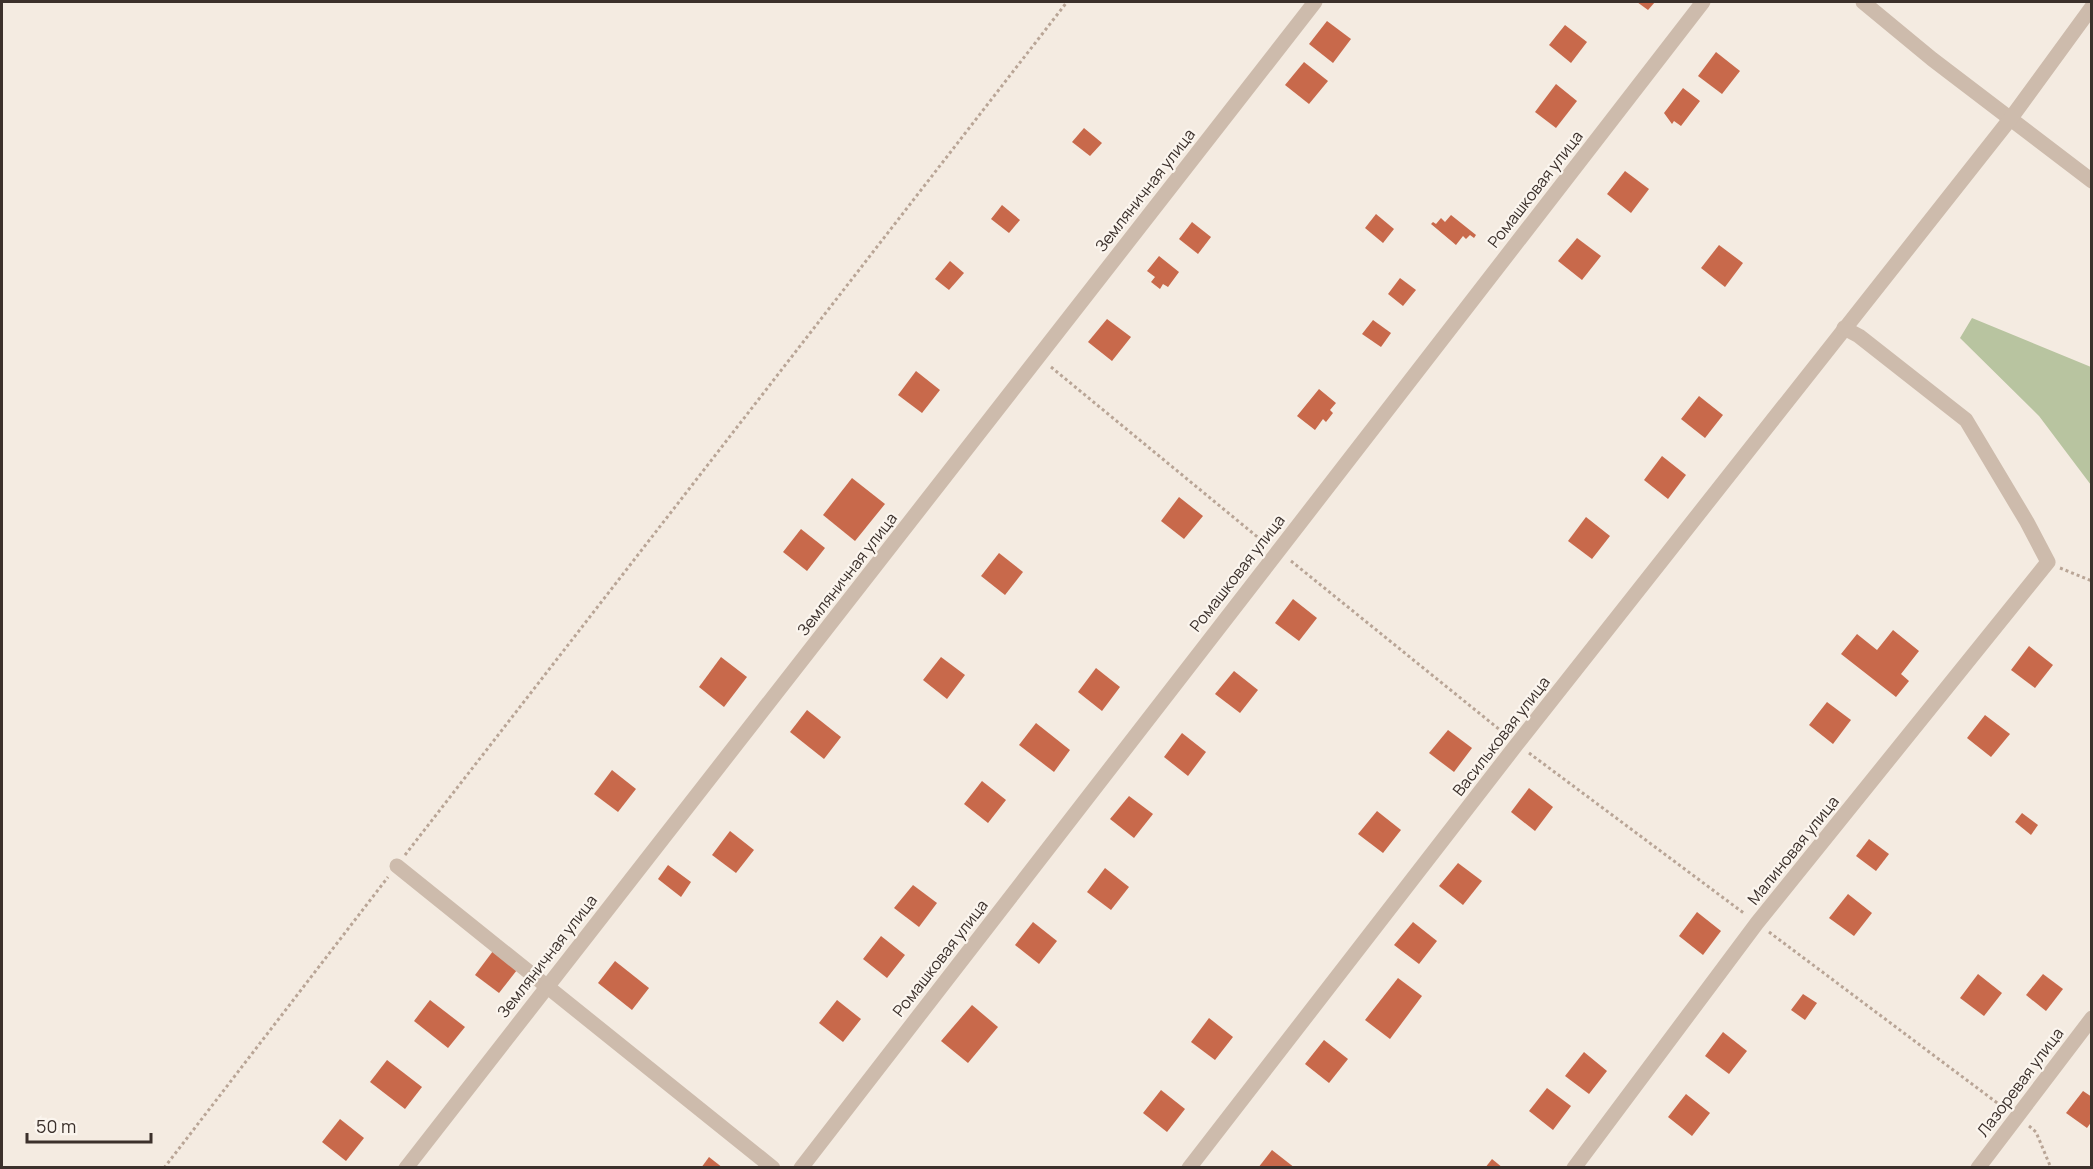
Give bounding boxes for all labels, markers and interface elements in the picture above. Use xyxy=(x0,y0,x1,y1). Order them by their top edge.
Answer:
street label: Земляничная улица xyxy=(1090,124,1200,256)
street label: Ромашковая улица xyxy=(1482,126,1588,252)
street label: Земляничная улица xyxy=(792,508,902,640)
street label: Ромашковая улица xyxy=(1184,510,1290,636)
street label: Васильковая улица xyxy=(1447,672,1555,800)
street label: Малиновая улица xyxy=(1742,791,1844,909)
street label: Земляничная улица xyxy=(492,890,602,1022)
street label: Ромашковая улица xyxy=(887,895,993,1021)
street label: Лазоревая улица xyxy=(1972,1023,2068,1141)
scale bar xyxy=(27,1106,152,1144)
text: 50 m xyxy=(36,1114,76,1138)

